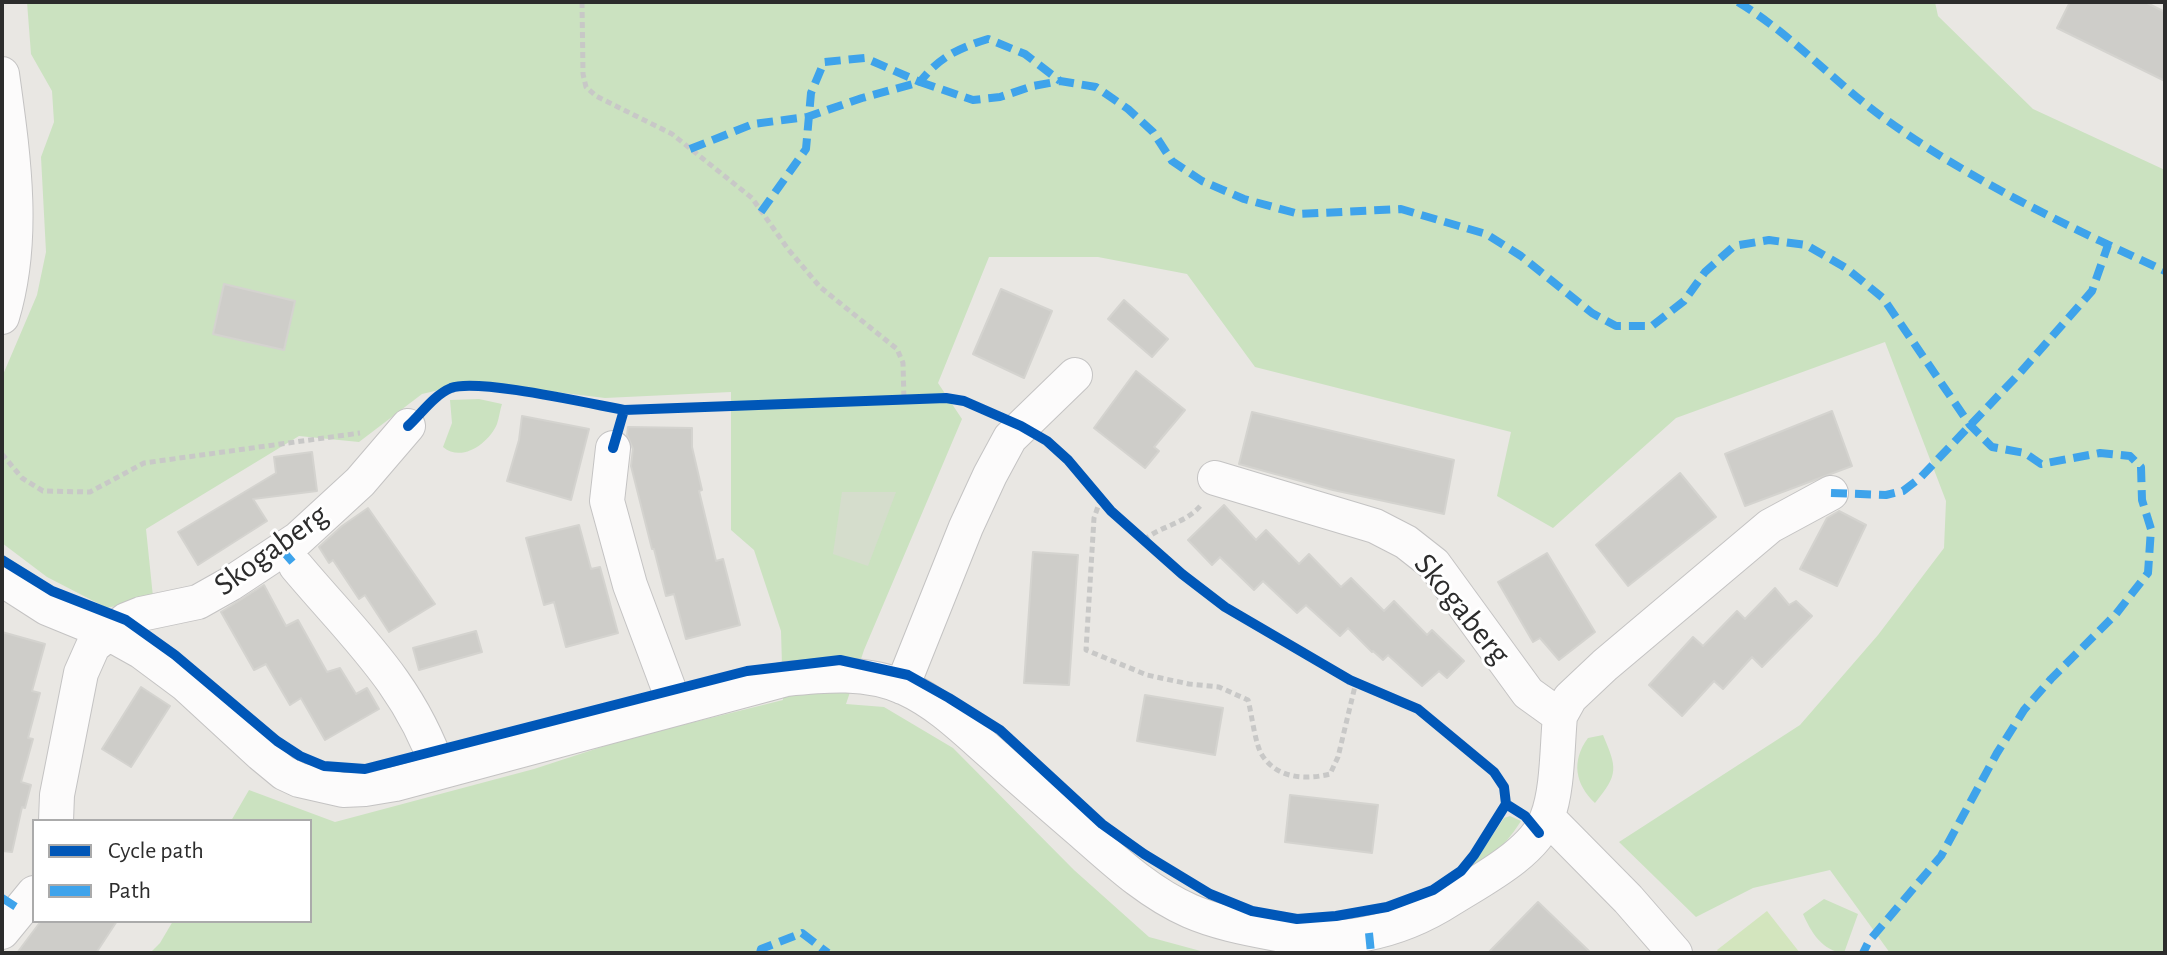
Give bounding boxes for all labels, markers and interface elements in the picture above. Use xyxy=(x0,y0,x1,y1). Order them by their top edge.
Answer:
street label: Skogaberg xyxy=(206,496,336,604)
street label: Skogaberg xyxy=(1406,546,1518,672)
legend xyxy=(32,819,312,923)
text: Cycle path xyxy=(108,839,204,863)
text: Path xyxy=(108,879,151,903)

